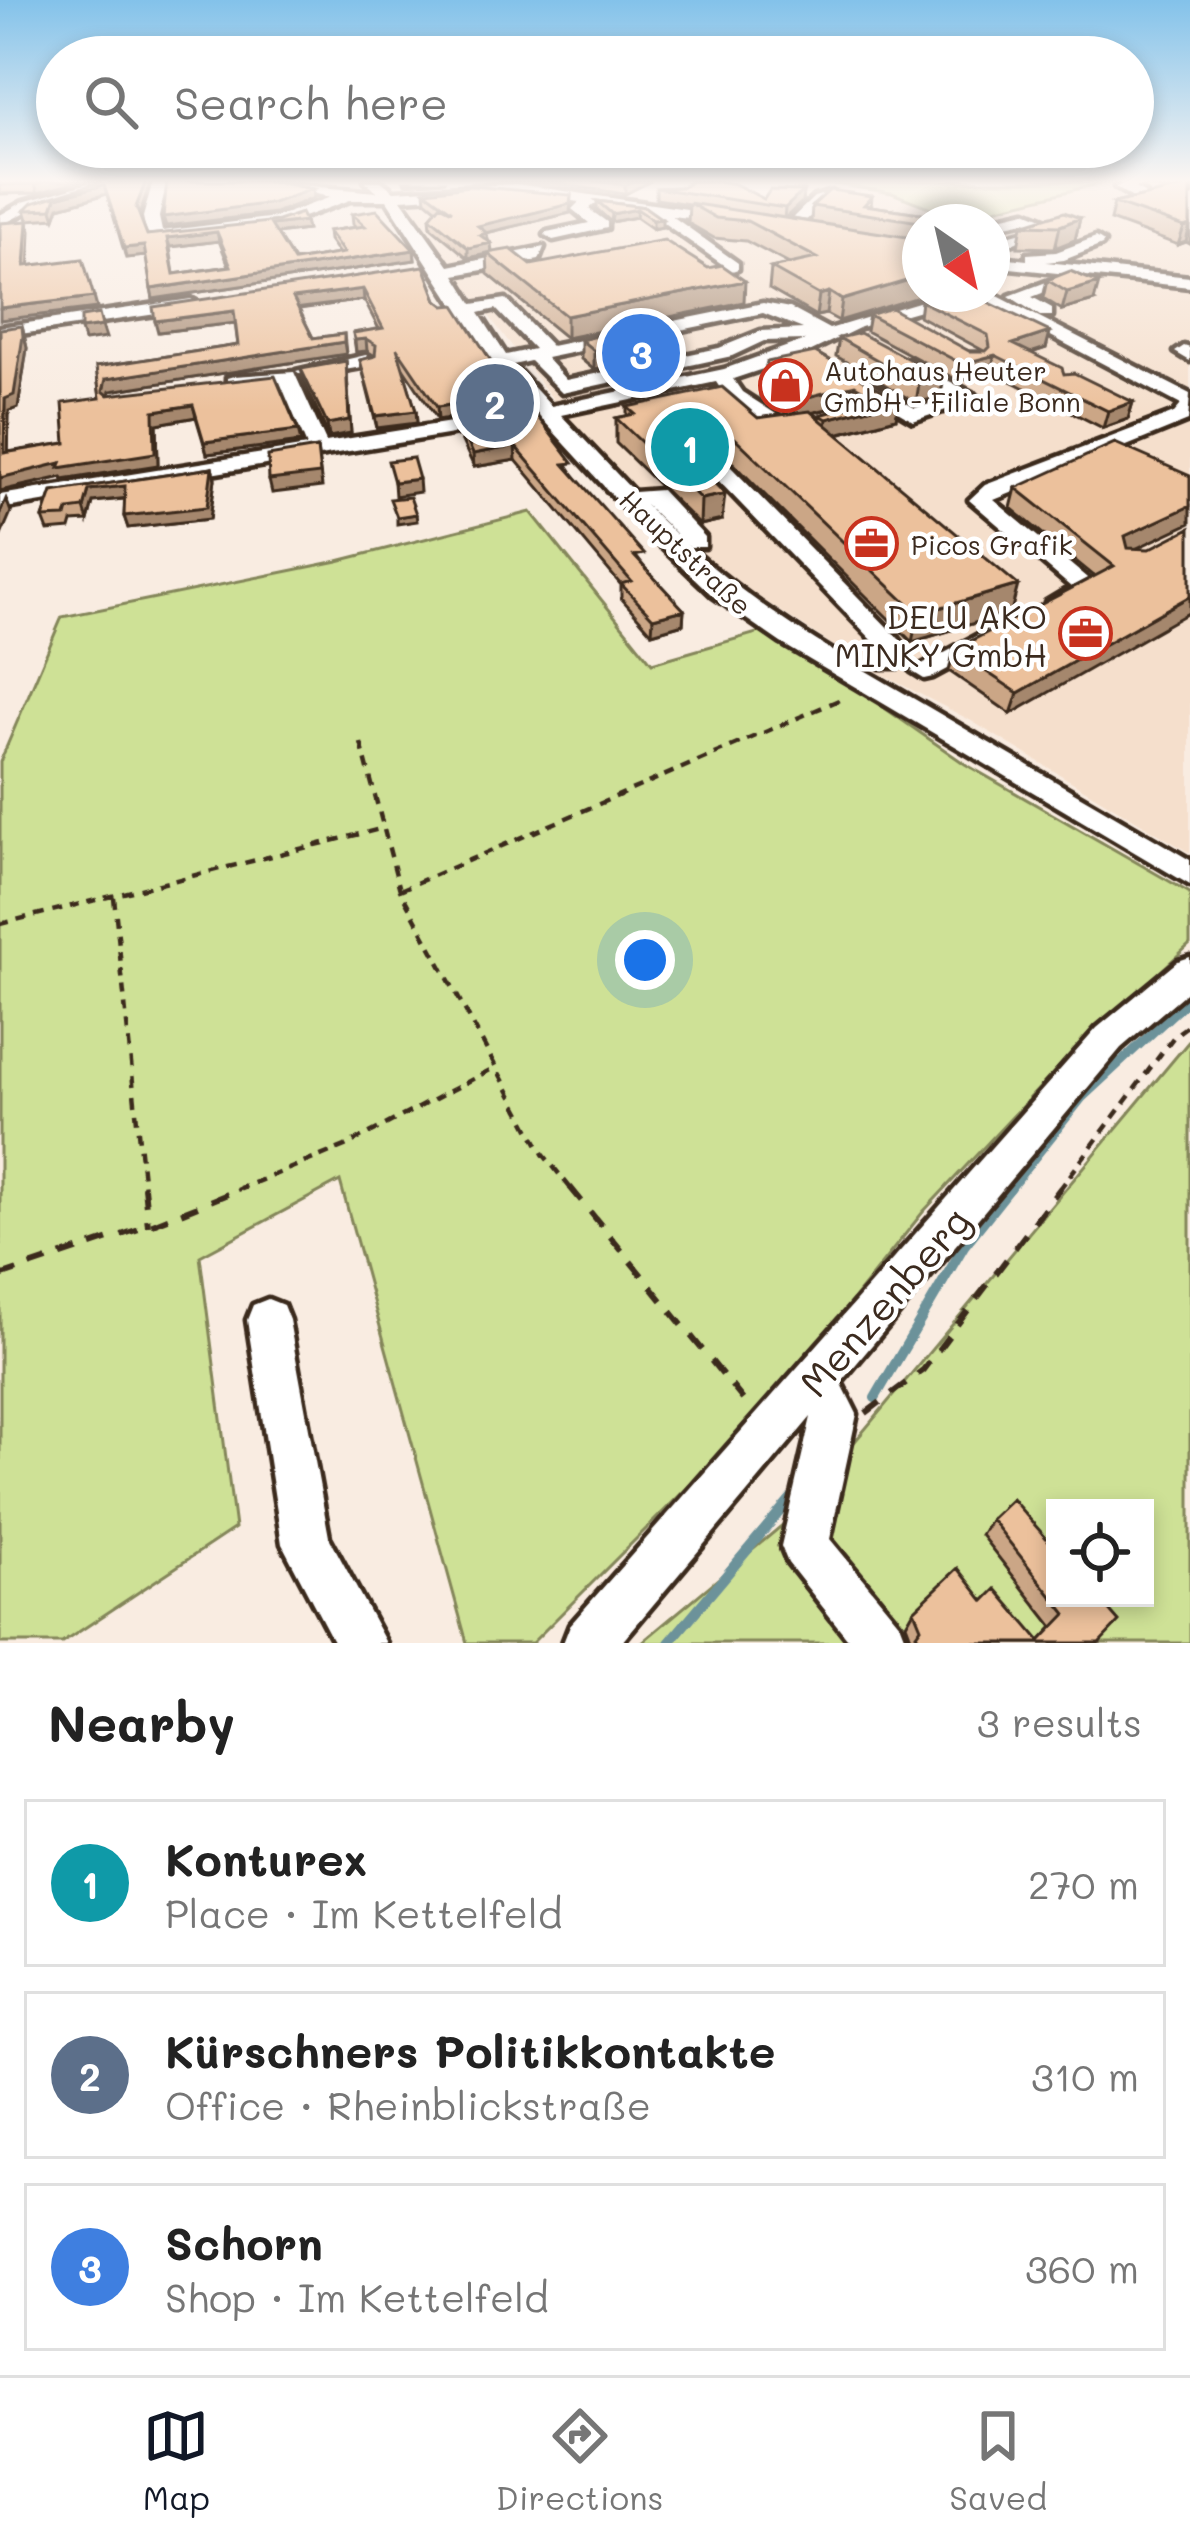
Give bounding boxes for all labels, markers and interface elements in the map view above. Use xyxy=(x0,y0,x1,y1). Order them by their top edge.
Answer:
search box xyxy=(36,36,1154,168)
icon: search xyxy=(78,69,144,135)
text: Search here xyxy=(174,73,448,131)
north arrow xyxy=(902,204,1010,312)
pin: 3 xyxy=(602,308,680,398)
place label: Autohaus Heuter GmbH - Filiale Bonn xyxy=(824,353,1081,419)
pin: 2 xyxy=(456,358,534,448)
shop icon: Autohaus Heuter GmbH - Filiale Bonn xyxy=(757,358,813,414)
pin: 1 xyxy=(651,402,729,492)
street label: Hauptstraße xyxy=(612,482,760,622)
office icon: Picos Grafik xyxy=(844,516,900,572)
place label: Picos Grafik xyxy=(911,527,1073,562)
place label: DELU AKO MINKY GmbH xyxy=(834,594,1047,675)
office icon: DELU AKO MINKY GmbH xyxy=(1058,606,1114,662)
your location xyxy=(615,930,675,990)
street label: Menzenberg xyxy=(788,1195,981,1407)
map controls xyxy=(1046,1499,1154,1607)
button: locate xyxy=(1046,1499,1154,1607)
text: Nearby xyxy=(48,1688,235,1755)
text: 3 results xyxy=(977,1696,1142,1747)
text: Konturex xyxy=(165,1829,367,1887)
text: 1 xyxy=(81,1858,99,1909)
text: 270 m xyxy=(1028,1858,1139,1909)
text: Place · Im Kettelfeld xyxy=(165,1887,563,1938)
text: Kürschners Politikkontakte xyxy=(165,2021,775,2079)
text: 2 xyxy=(79,2050,101,2101)
text: 310 m xyxy=(1031,2050,1139,2101)
text: Office · Rheinblickstraße xyxy=(165,2079,651,2130)
text: Schorn xyxy=(165,2213,323,2271)
text: 3 xyxy=(78,2242,102,2293)
text: 360 m xyxy=(1025,2242,1139,2293)
text: Shop · Im Kettelfeld xyxy=(165,2271,549,2322)
tab: Map xyxy=(143,2403,210,2518)
tab: Directions xyxy=(496,2403,663,2518)
tab: Saved xyxy=(949,2403,1047,2518)

